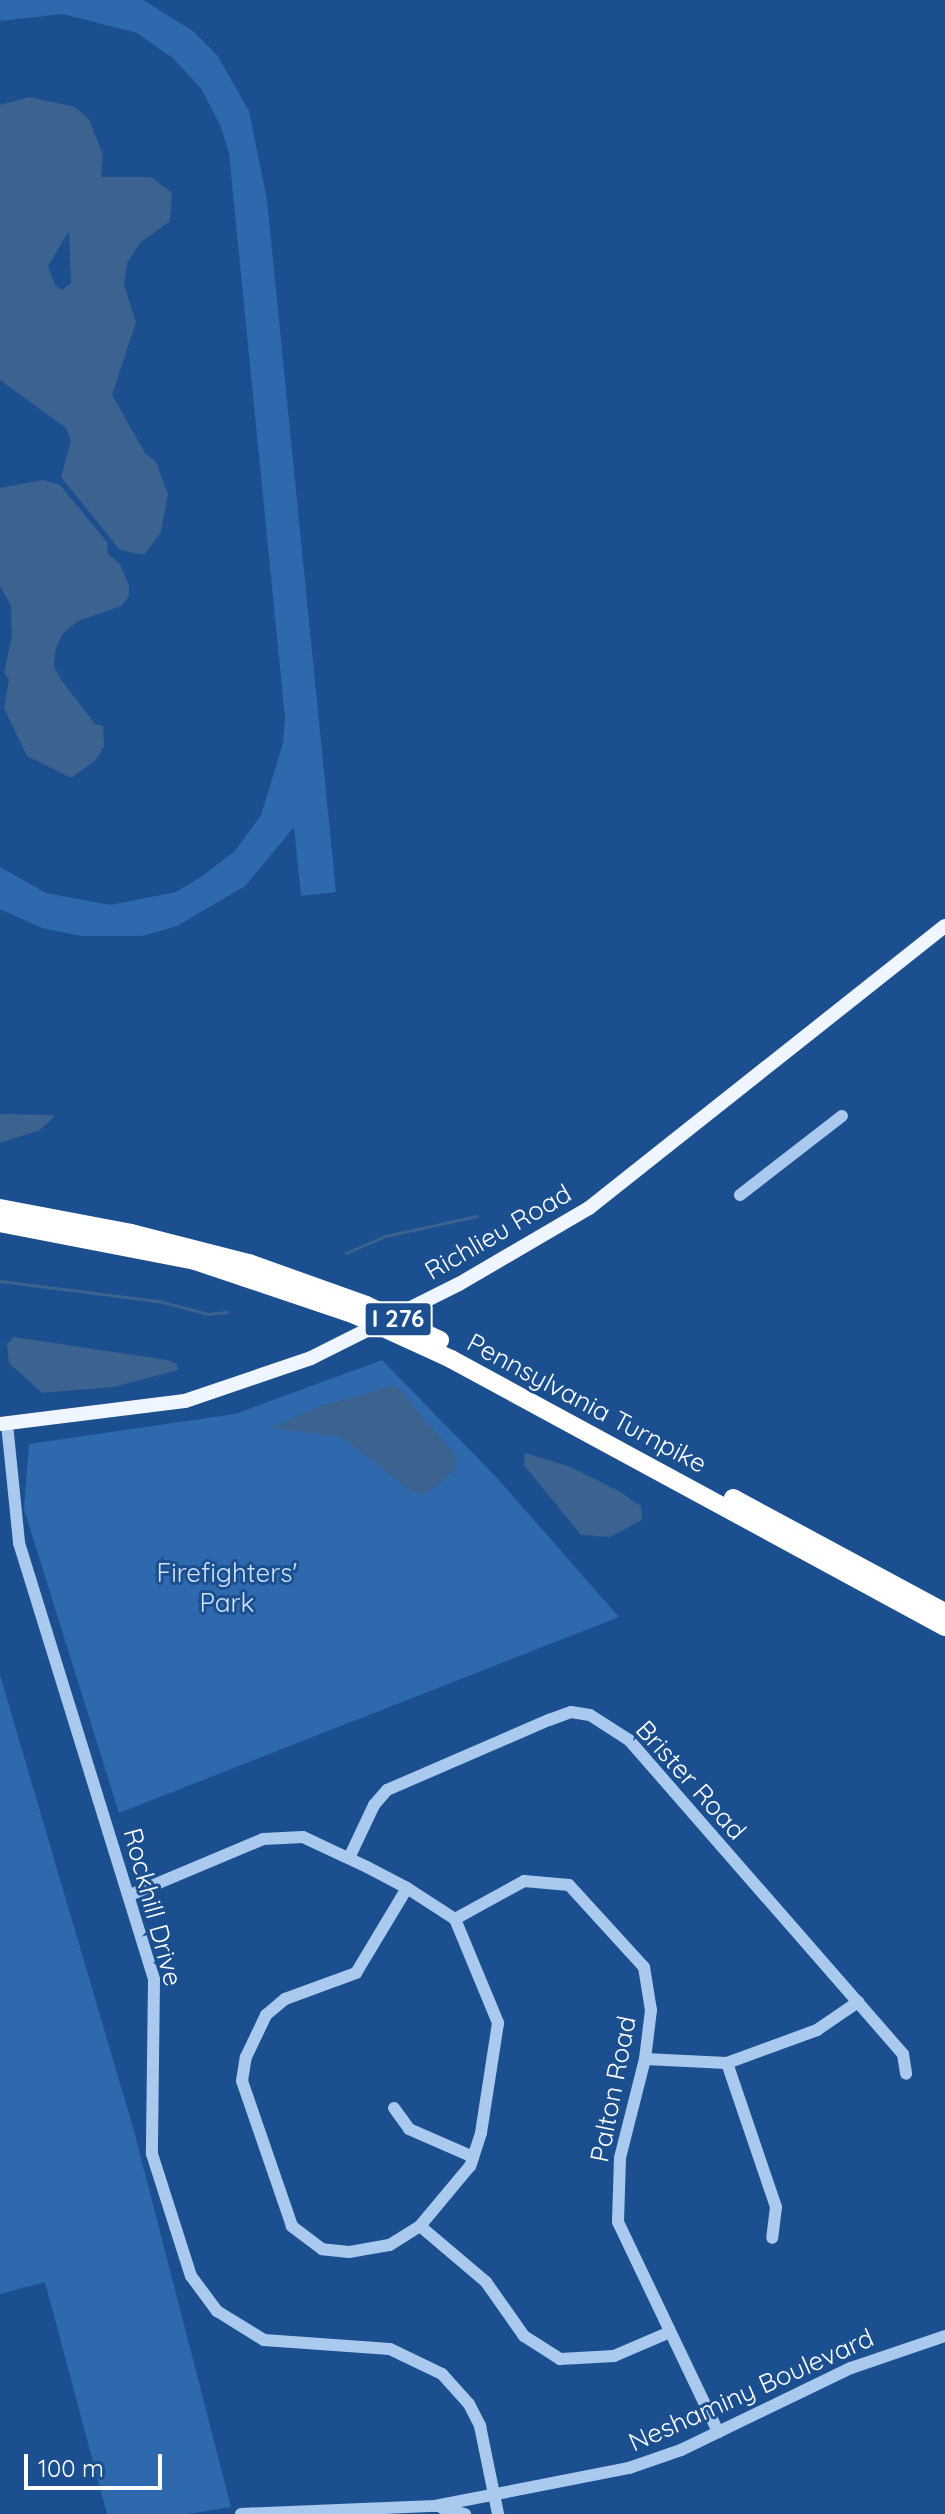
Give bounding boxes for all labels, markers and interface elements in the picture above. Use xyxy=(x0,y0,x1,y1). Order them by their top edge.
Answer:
street label: Richlieu Road xyxy=(419,1178,577,1286)
road number: I 276 xyxy=(362,1299,434,1339)
street label: Pennsylvania Turnpike xyxy=(462,1327,712,1479)
park label: Firefighters' Park xyxy=(157,1557,297,1618)
street label: Brister Road xyxy=(629,1714,753,1846)
street label: Rockhill Drive xyxy=(117,1825,189,1989)
street label: Palton Road xyxy=(584,2013,642,2165)
street label: Neshaminy Boulevard xyxy=(624,2322,878,2458)
scale bar xyxy=(28,2438,166,2488)
text: 100 m xyxy=(38,2453,104,2483)

